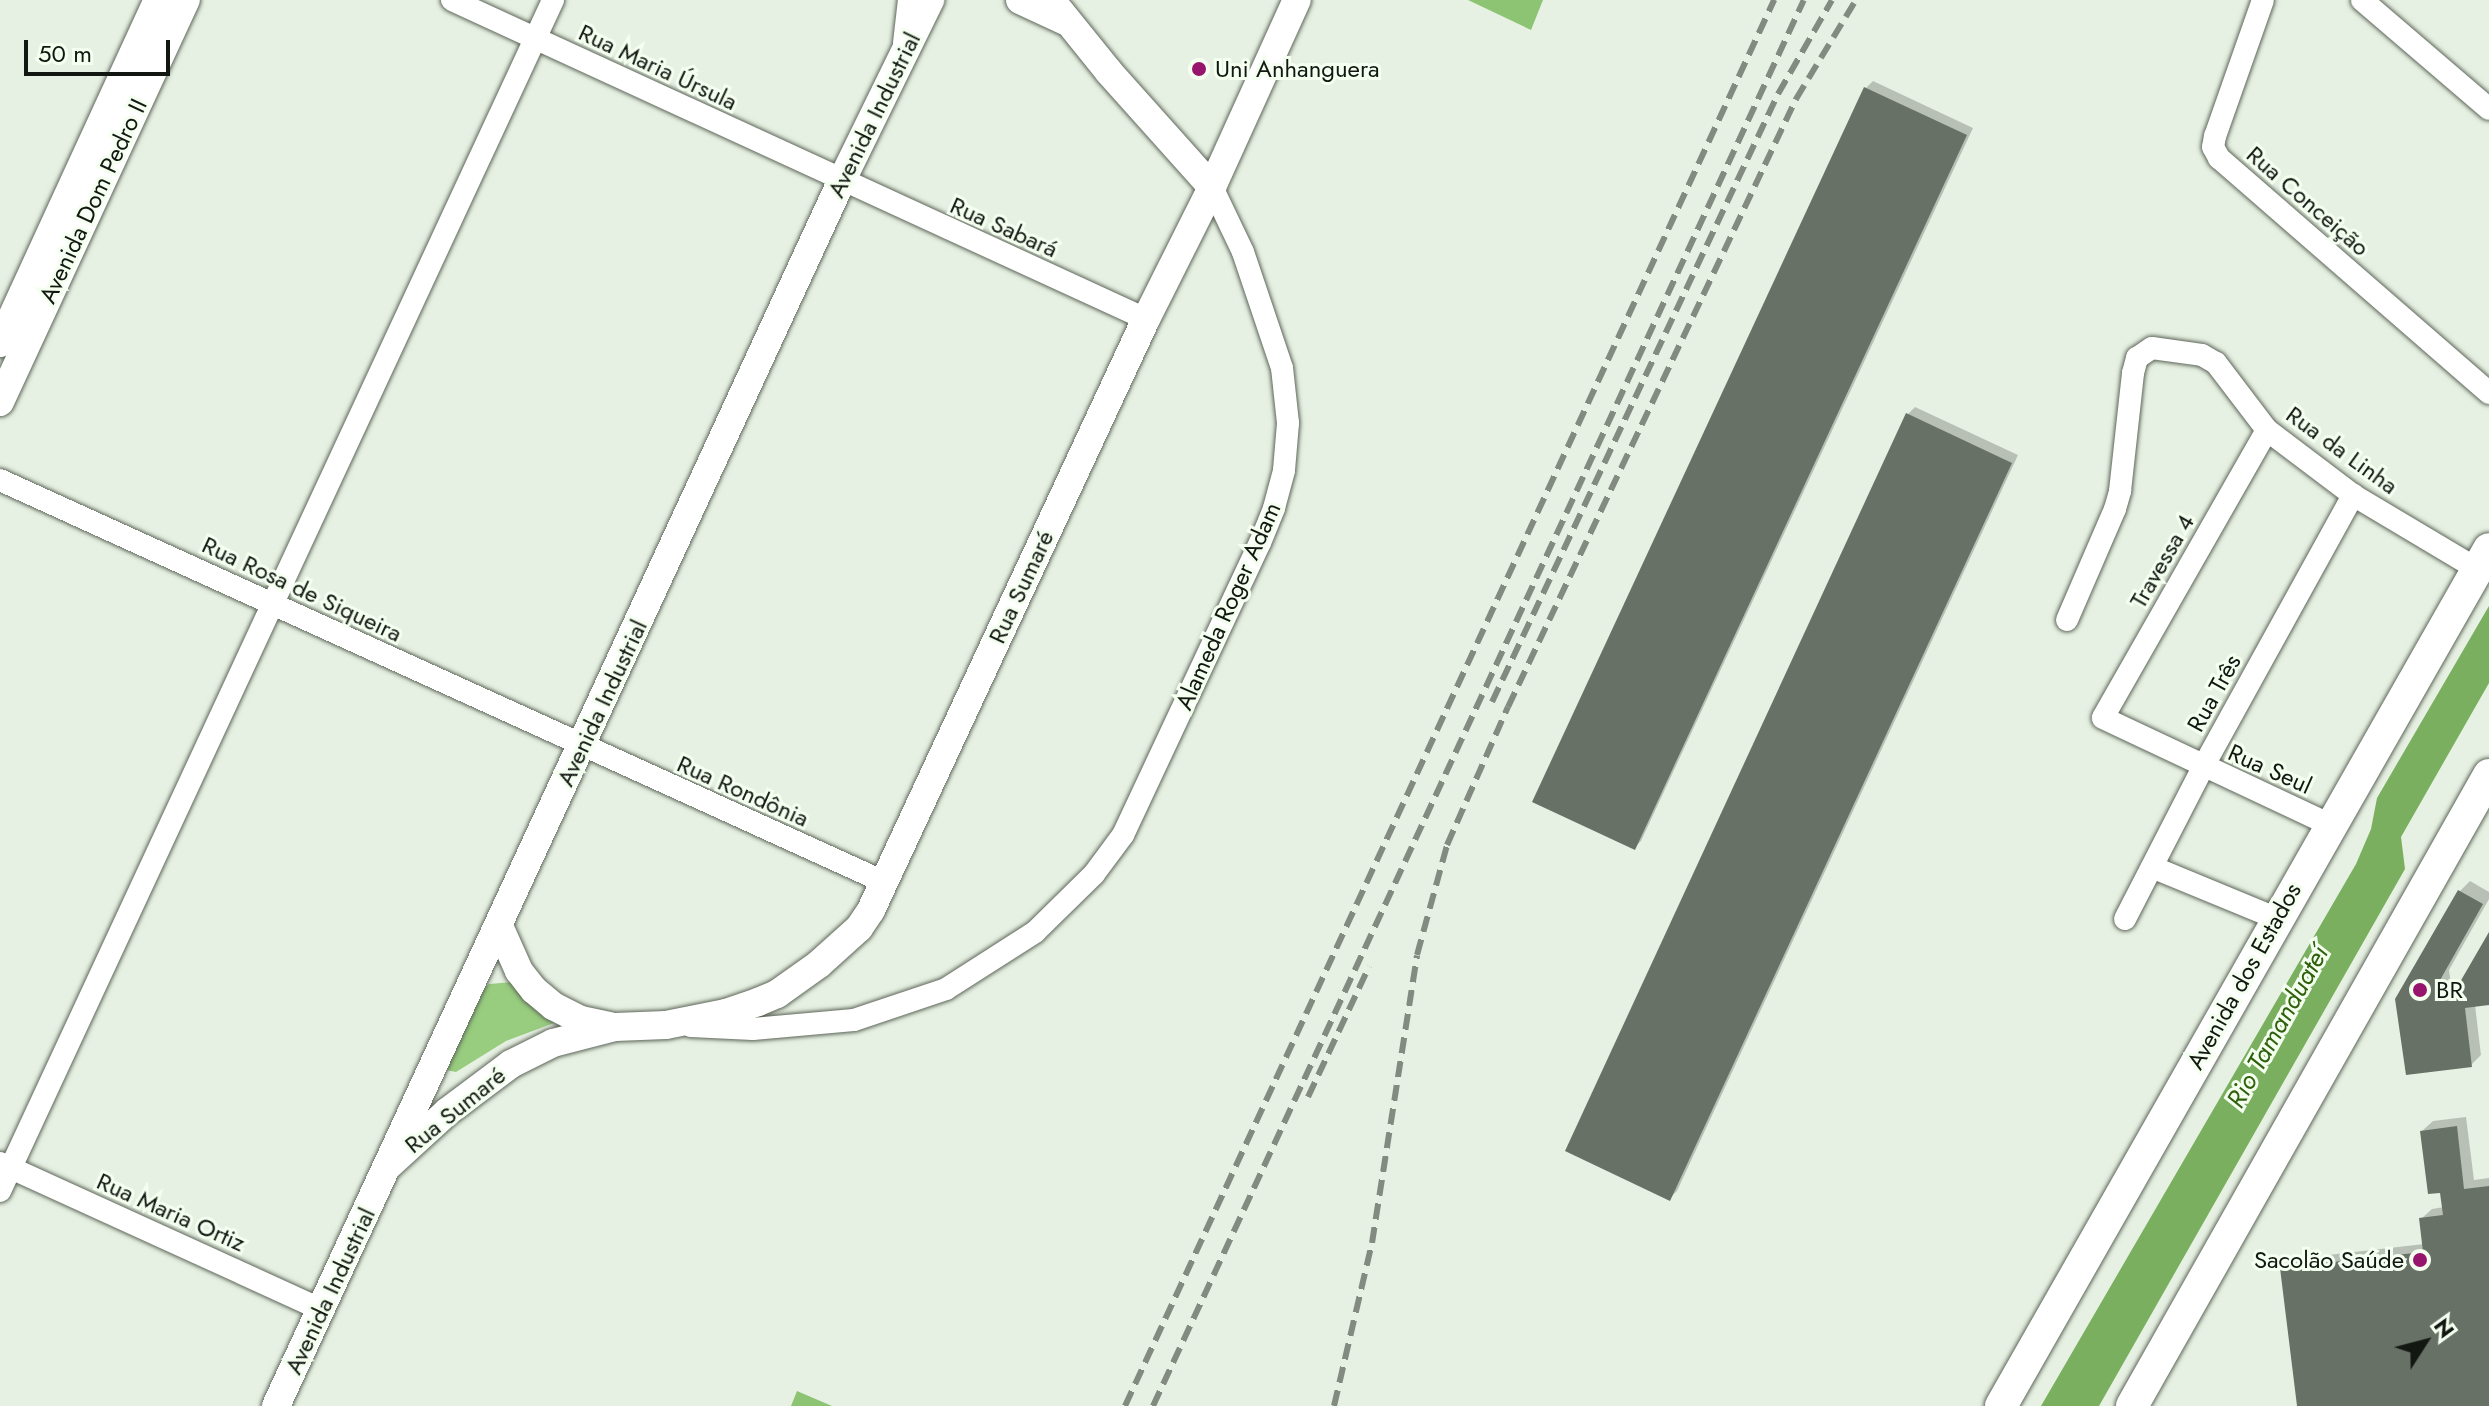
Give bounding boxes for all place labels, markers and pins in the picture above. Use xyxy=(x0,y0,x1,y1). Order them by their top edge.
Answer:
place label: Uni Anhanguera xyxy=(1215,55,1380,83)
marker: Uni Anhanguera xyxy=(1190,60,1208,78)
place label: BR xyxy=(2436,976,2463,1004)
marker: BR xyxy=(2411,981,2429,999)
place label: Sacolão Saúde xyxy=(2254,1246,2404,1274)
marker: Sacolão Saúde xyxy=(2411,1251,2429,1269)

